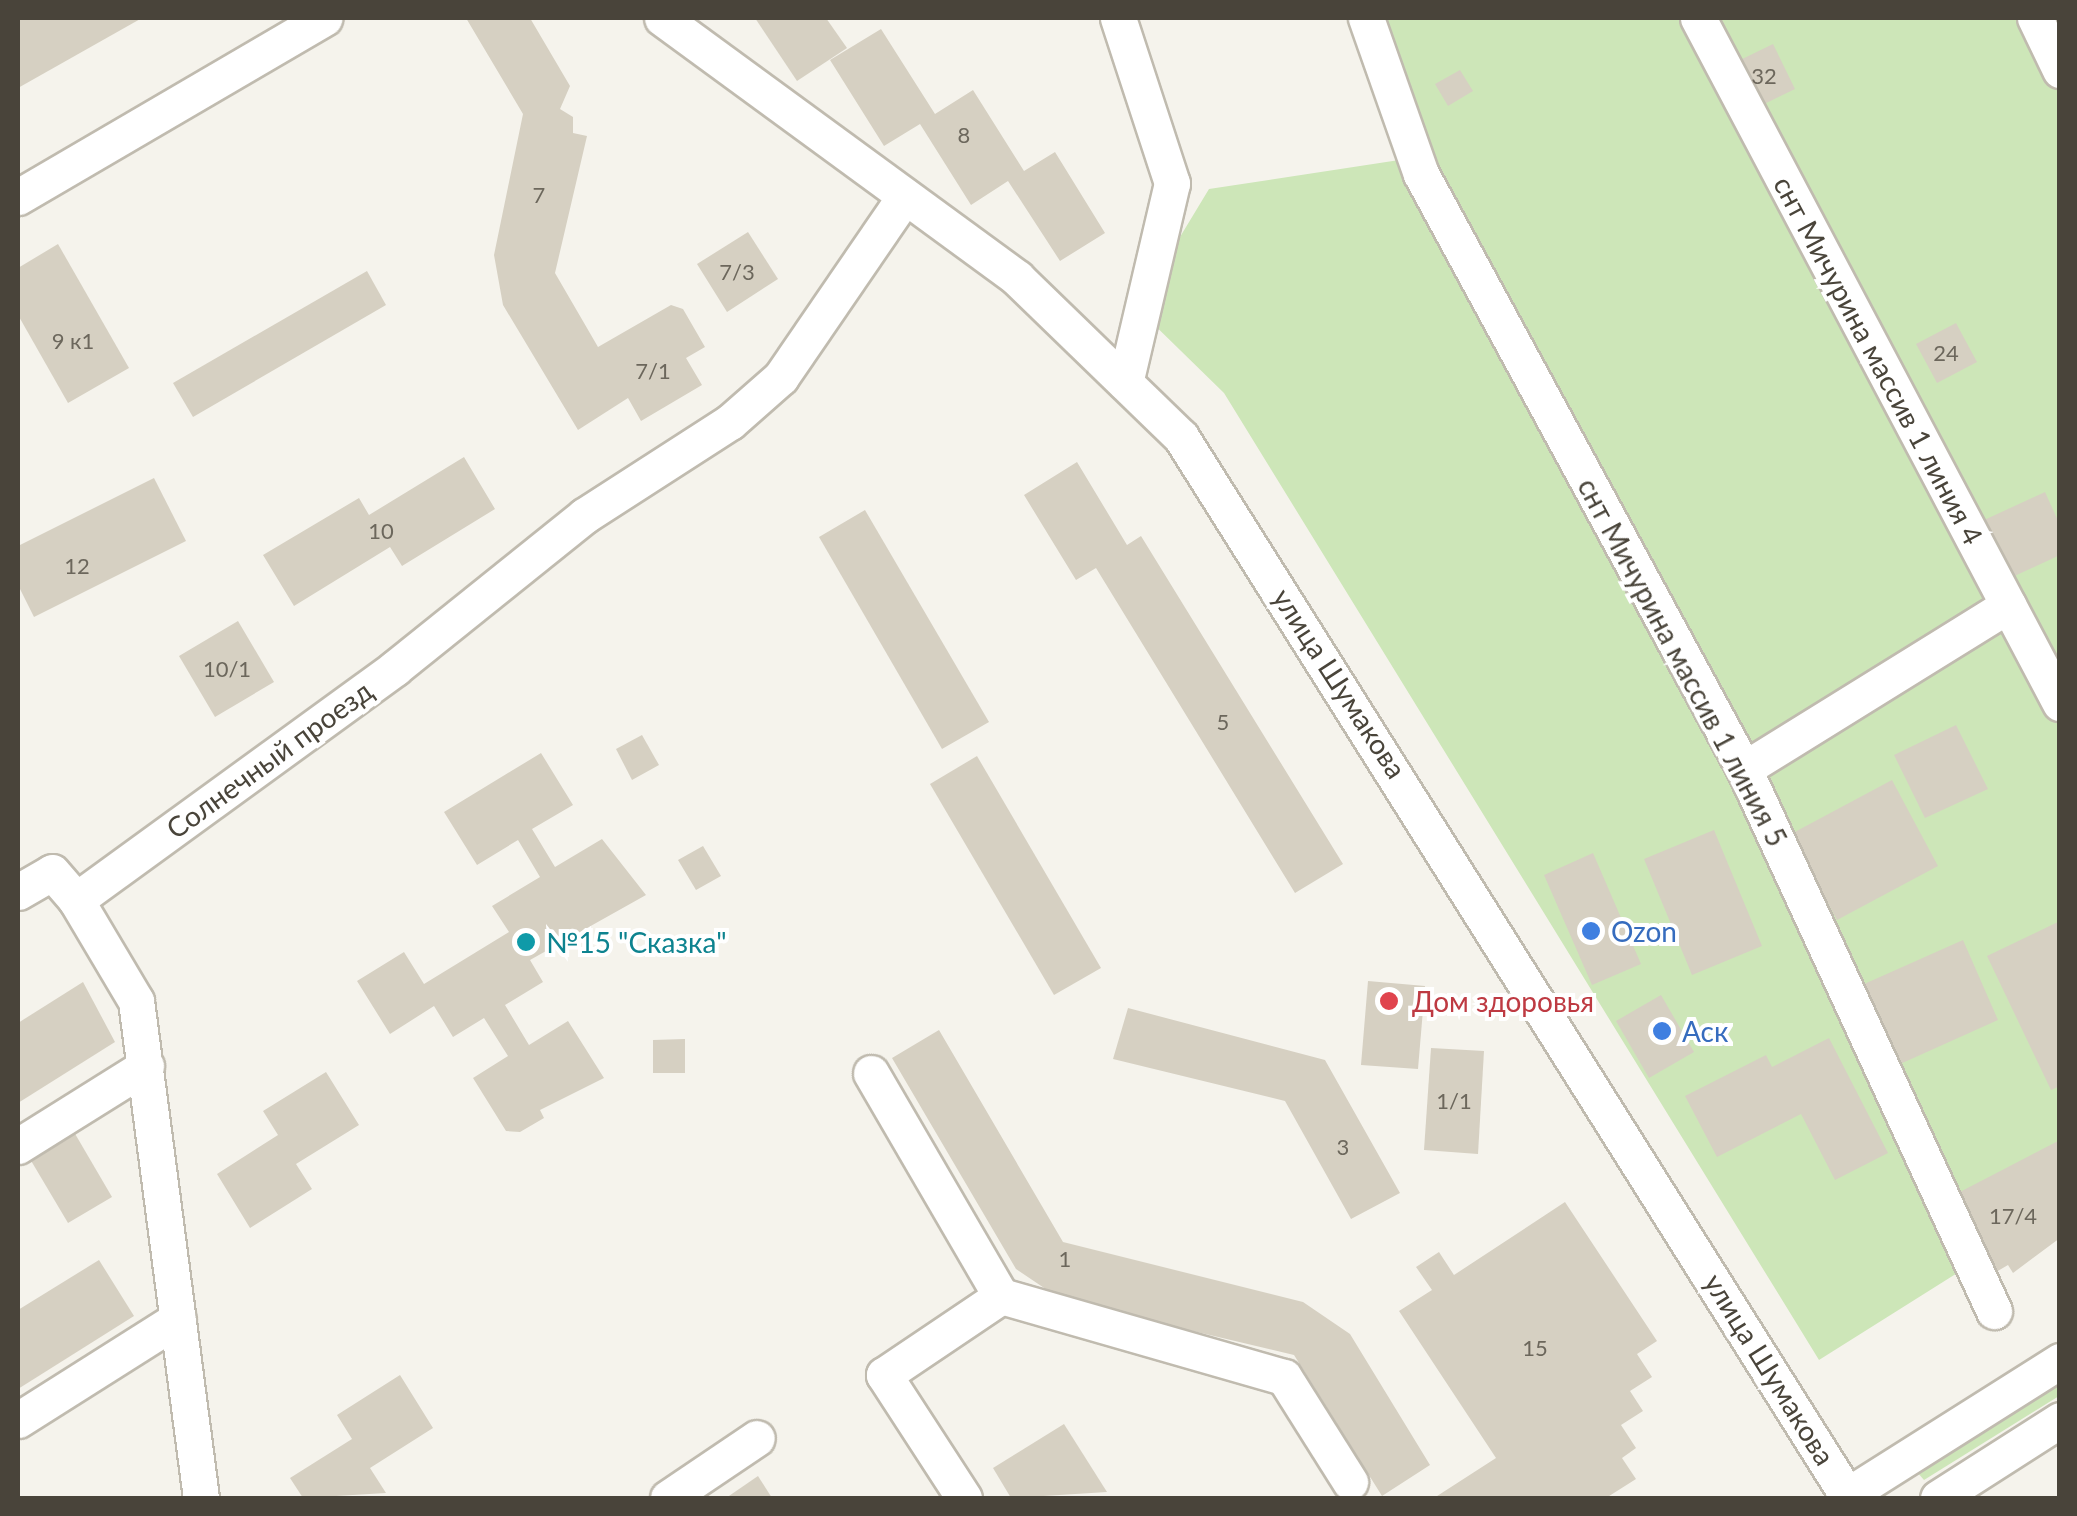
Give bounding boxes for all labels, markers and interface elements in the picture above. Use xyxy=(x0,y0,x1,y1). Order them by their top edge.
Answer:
house number: 32 xyxy=(1751,63,1777,89)
house number: 8 xyxy=(958,122,970,148)
street label: снт Мичурина массив 1 линия 4 xyxy=(1767,170,1991,550)
house number: 7 xyxy=(533,182,545,208)
house number: 7/3 xyxy=(719,259,755,285)
house number: 9 к1 xyxy=(52,328,94,354)
house number: 24 xyxy=(1933,340,1959,366)
house number: 7/1 xyxy=(635,358,671,384)
street label: снт Мичурина массив 1 линия 5 xyxy=(1571,472,1795,852)
house number: 10 xyxy=(368,518,394,544)
house number: 12 xyxy=(64,553,90,579)
street label: улица Шумакова xyxy=(1266,582,1414,784)
house number: 10/1 xyxy=(203,656,251,682)
street label: Солнечный проезд xyxy=(159,673,379,845)
house number: 5 xyxy=(1217,709,1229,735)
place label: Ozon xyxy=(1611,914,1677,948)
marker: Ozon xyxy=(1580,920,1602,942)
place label: №15 "Сказка" xyxy=(546,925,727,959)
marker: №15 "Сказка" xyxy=(515,931,537,953)
place label: Дом здоровья xyxy=(1412,984,1594,1018)
marker: Дом здоровья xyxy=(1376,988,1402,1014)
place label: Аск xyxy=(1682,1014,1728,1048)
marker: Аск xyxy=(1651,1020,1673,1042)
house number: 1/1 xyxy=(1436,1088,1472,1114)
house number: 3 xyxy=(1337,1134,1349,1160)
house number: 17/4 xyxy=(1989,1203,2037,1229)
house number: 1 xyxy=(1059,1246,1071,1272)
street label: улица Шумакова xyxy=(1698,1267,1842,1471)
house number: 15 xyxy=(1522,1335,1548,1361)

